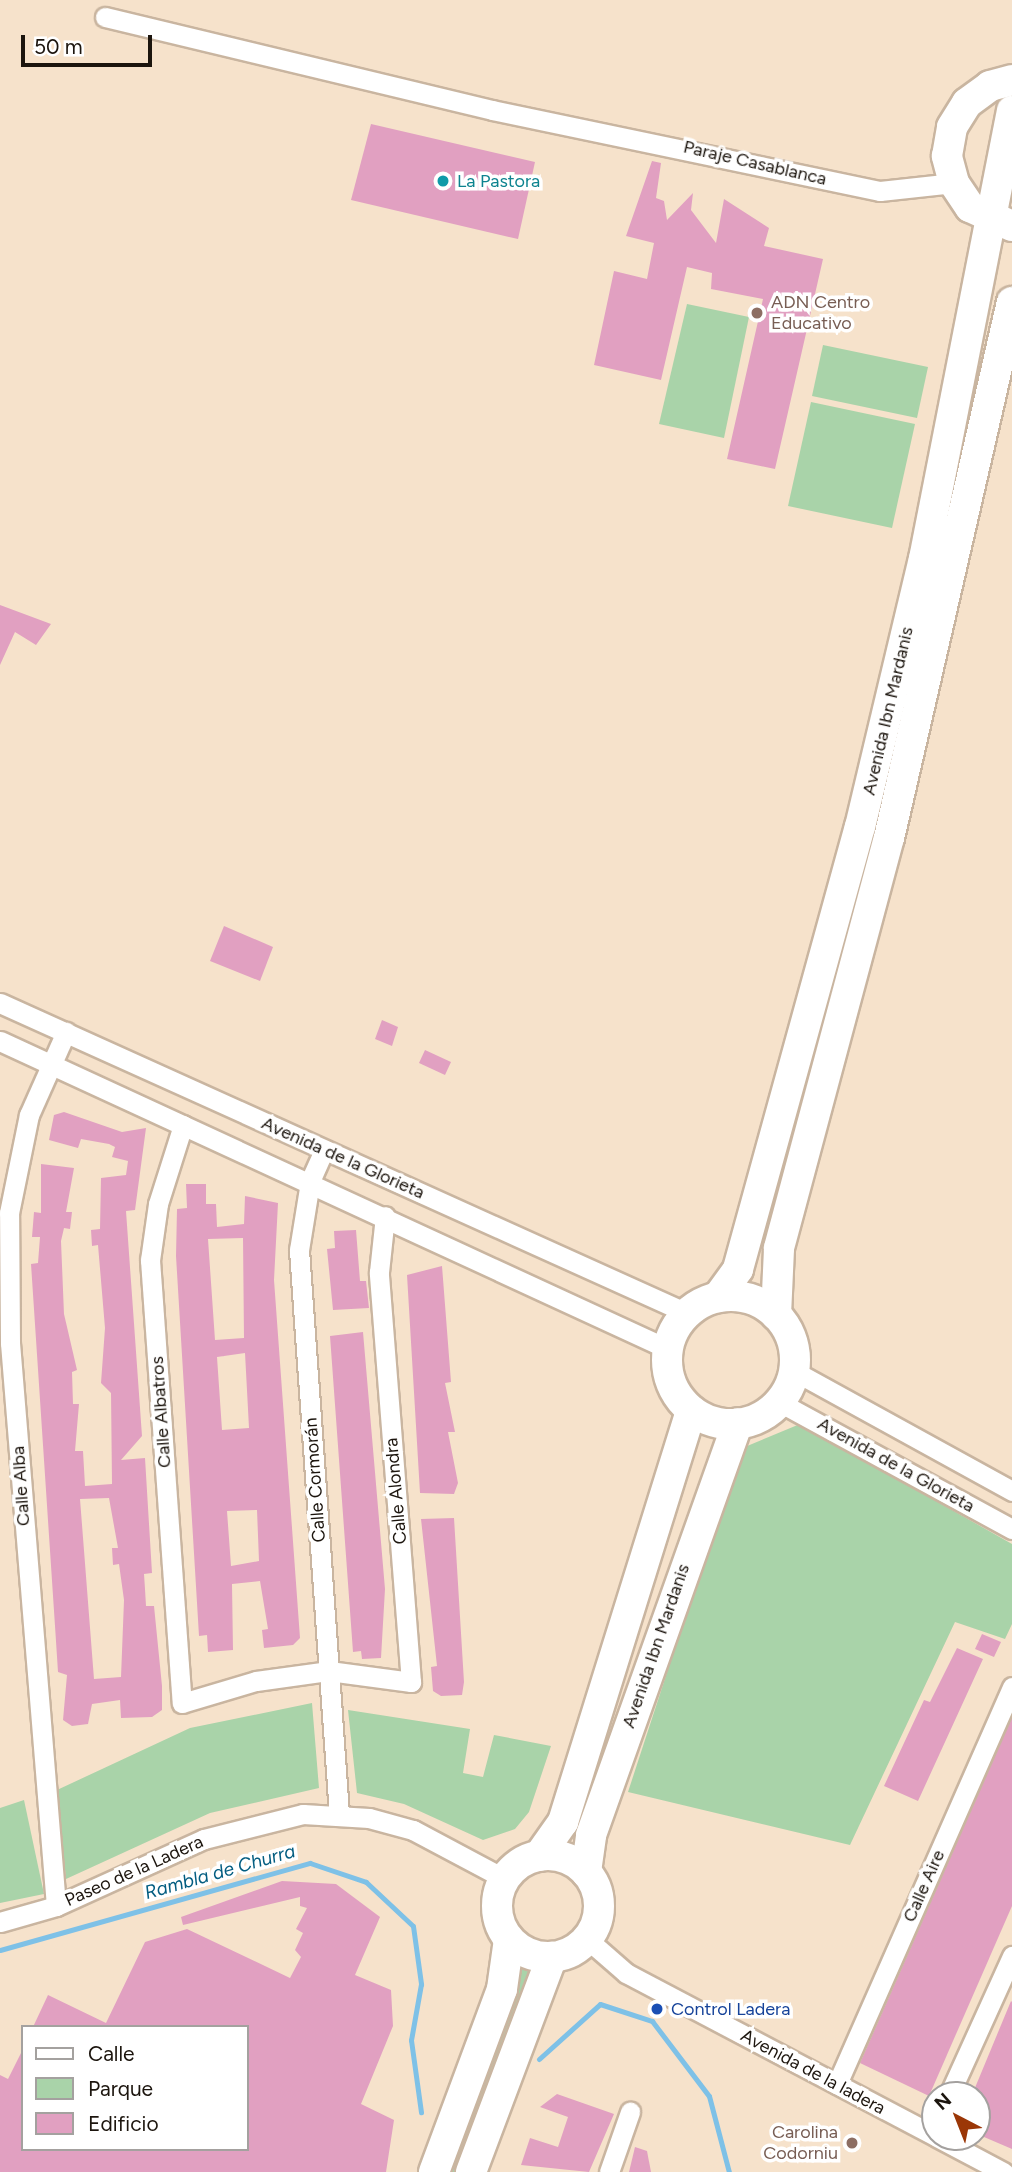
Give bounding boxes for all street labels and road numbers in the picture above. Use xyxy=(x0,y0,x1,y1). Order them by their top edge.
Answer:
street label: Paraje Casablanca xyxy=(681,136,829,190)
street label: Avenida Ibn Mardanis xyxy=(858,625,918,797)
street label: Avenida de la Glorieta xyxy=(258,1112,428,1204)
street label: Calle Albatros xyxy=(146,1355,176,1469)
street label: Avenida de la Glorieta xyxy=(814,1413,978,1517)
street label: Calle Cormorán xyxy=(300,1417,330,1543)
street label: Calle Alondra xyxy=(381,1437,411,1545)
street label: Calle Alba xyxy=(7,1445,35,1527)
street label: Avenida Ibn Mardanis xyxy=(618,1561,694,1731)
street label: Paseo de la Ladera xyxy=(61,1831,207,1911)
street label: Calle Aire xyxy=(899,1847,949,1925)
street label: Avenida de la ladera xyxy=(737,2025,889,2119)

